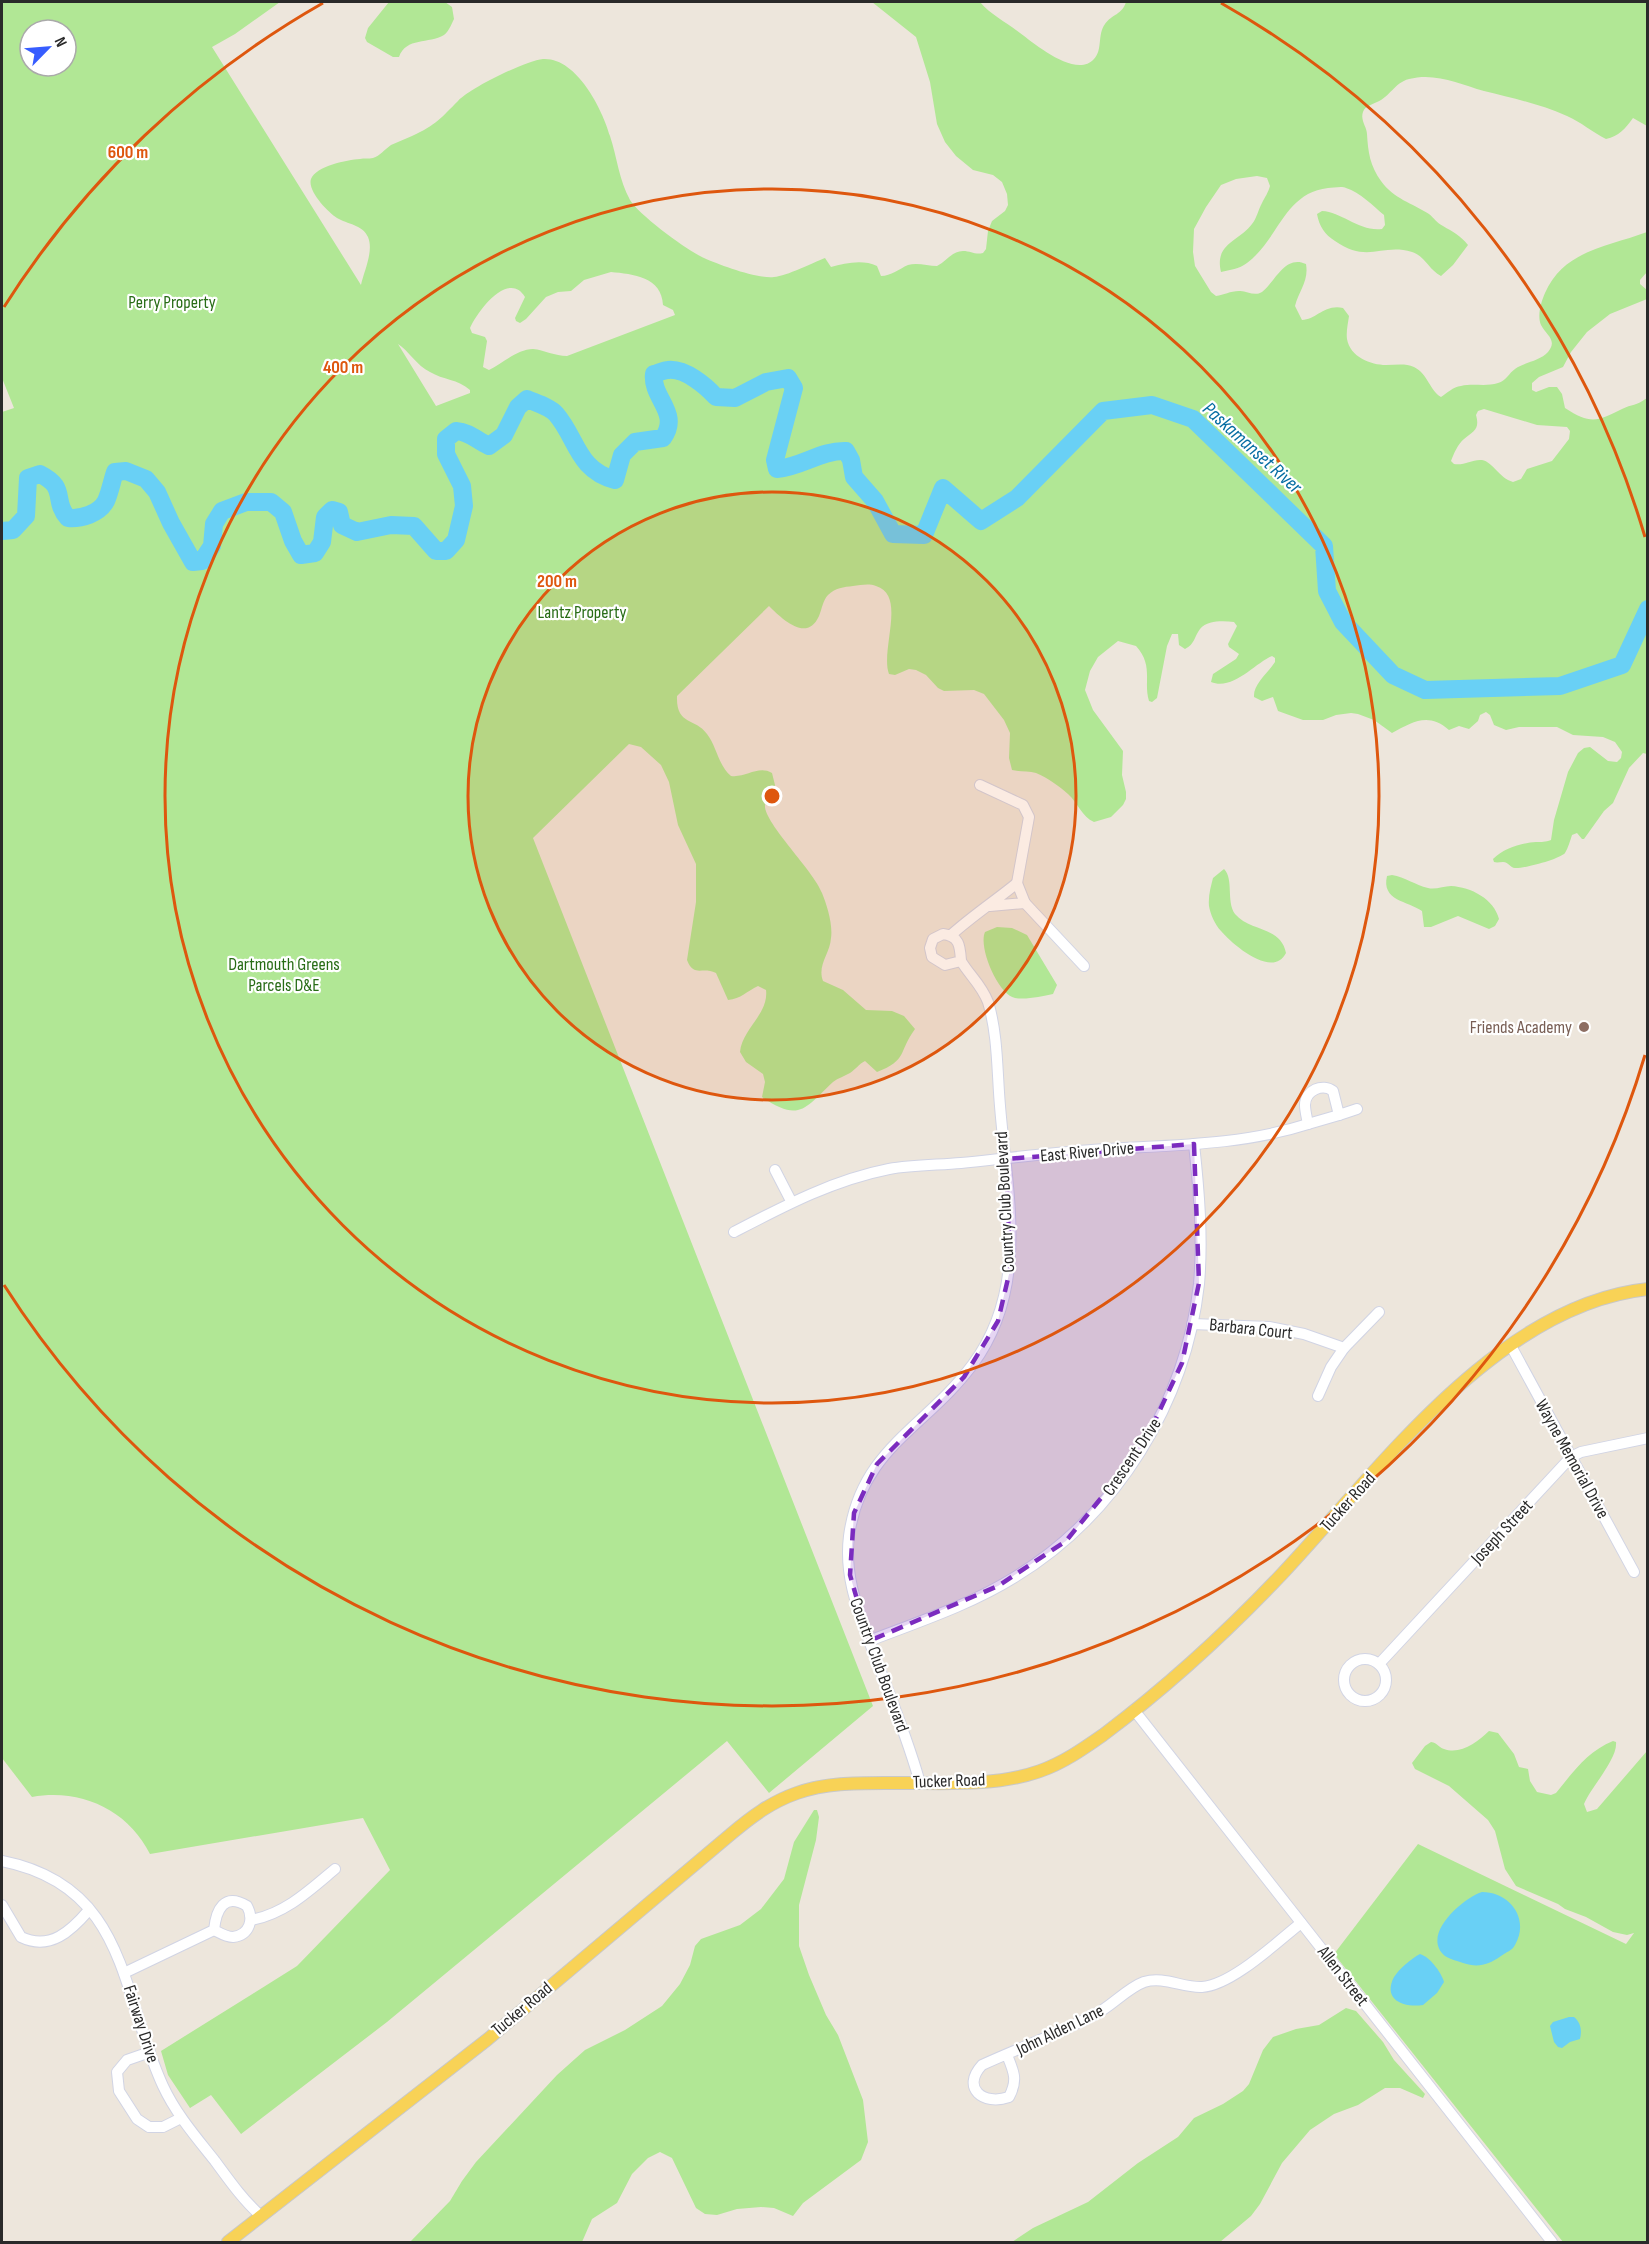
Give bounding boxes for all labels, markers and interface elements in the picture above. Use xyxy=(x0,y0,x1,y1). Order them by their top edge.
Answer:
north arrow xyxy=(18,18,78,78)
text: N xyxy=(50,34,71,50)
text: 600 m xyxy=(108,142,148,163)
park label: Perry Property xyxy=(128,292,216,313)
text: 400 m xyxy=(323,357,363,378)
water label: Paskamanset River xyxy=(1197,397,1308,500)
text: 200 m xyxy=(537,571,577,592)
park label: Lantz Property xyxy=(538,602,626,623)
centre of rings xyxy=(762,786,782,806)
park label: Dartmouth Greens Parcels D&E xyxy=(228,954,340,996)
place label: Friends Academy xyxy=(1470,1017,1572,1038)
marker: Friends Academy xyxy=(1577,1020,1591,1034)
street label: Country Club Boulevard xyxy=(991,1131,1019,1273)
street label: East River Drive xyxy=(1039,1137,1135,1167)
street label: Barbara Court xyxy=(1208,1314,1294,1344)
street label: Wayne Memorial Drive xyxy=(1531,1396,1613,1522)
street label: Crescent Drive xyxy=(1098,1414,1166,1500)
street label: Tucker Road xyxy=(1316,1468,1380,1536)
street label: Joseph Street xyxy=(1466,1495,1538,1569)
street label: Country Club Boulevard xyxy=(845,1595,913,1735)
street label: Tucker Road xyxy=(912,1769,986,1793)
street label: Allen Street xyxy=(1312,1941,1373,2011)
street label: Tucker Road xyxy=(487,1978,557,2040)
street label: Fairway Drive xyxy=(119,1983,163,2065)
street label: John Alden Lane xyxy=(1012,2000,1107,2061)

